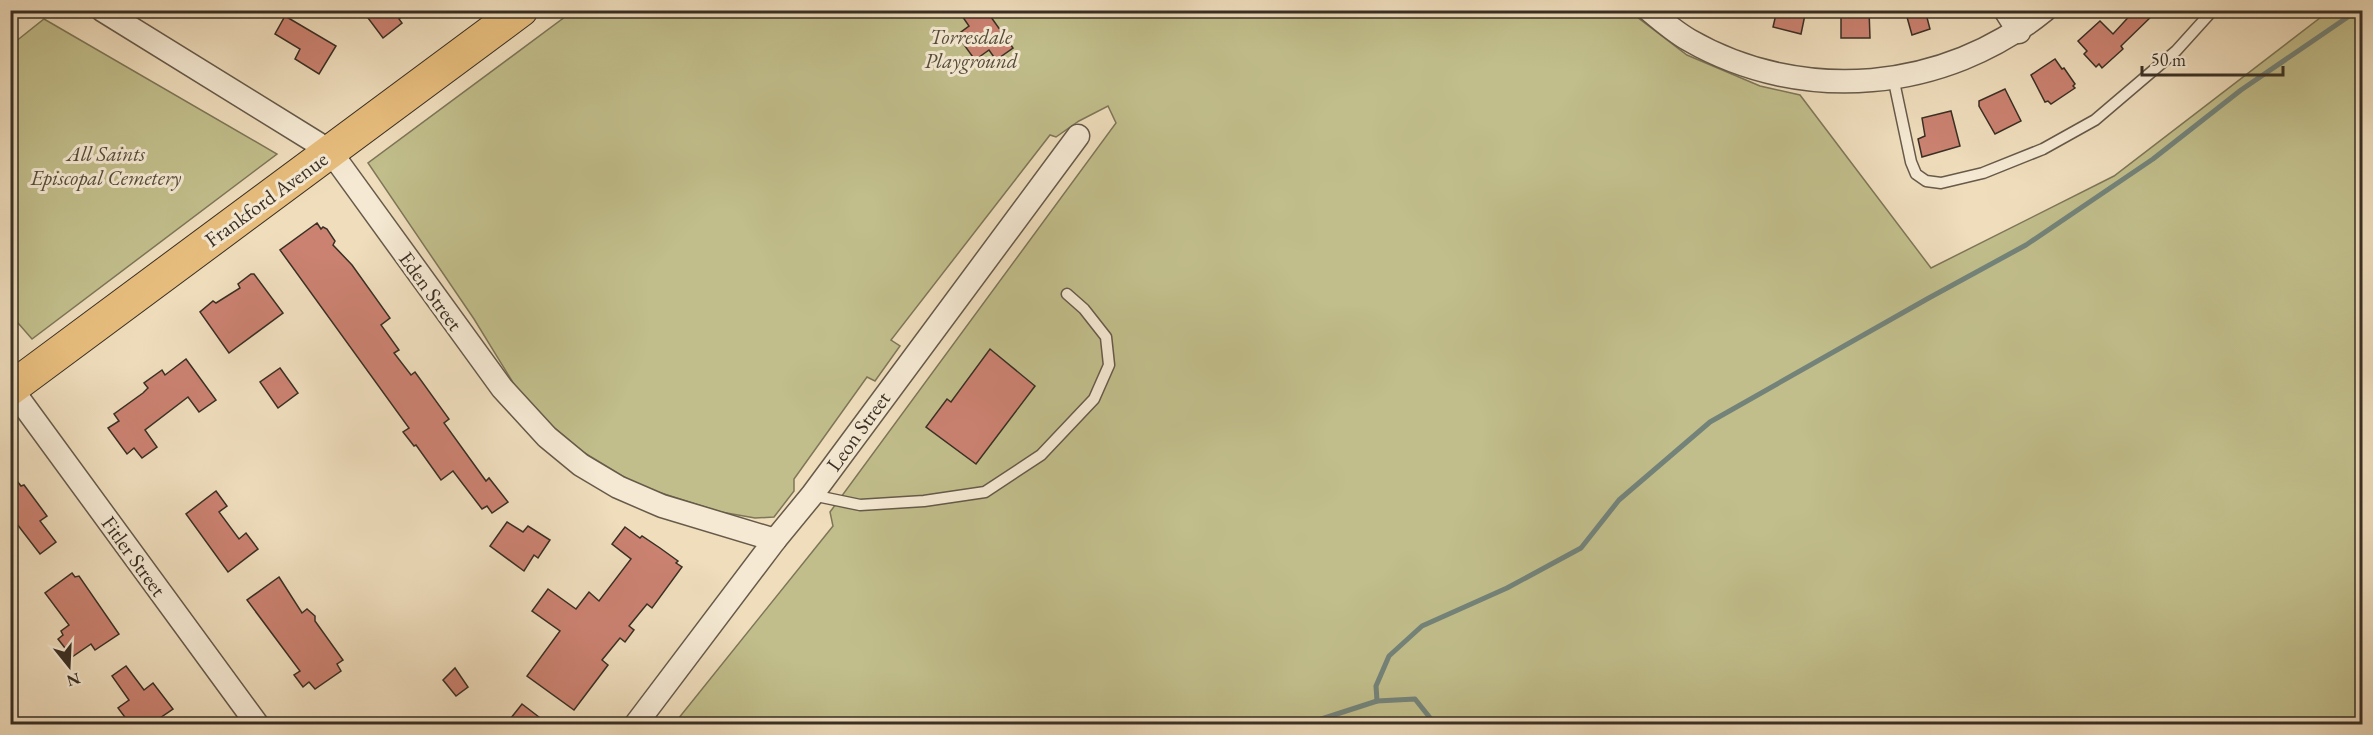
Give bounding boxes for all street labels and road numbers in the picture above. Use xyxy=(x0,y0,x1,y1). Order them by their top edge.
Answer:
street label: Frankford Avenue xyxy=(199,145,333,253)
street label: Eden Street xyxy=(393,246,469,336)
street label: Leon Street xyxy=(820,386,896,476)
street label: Fitler Street xyxy=(96,510,173,602)

